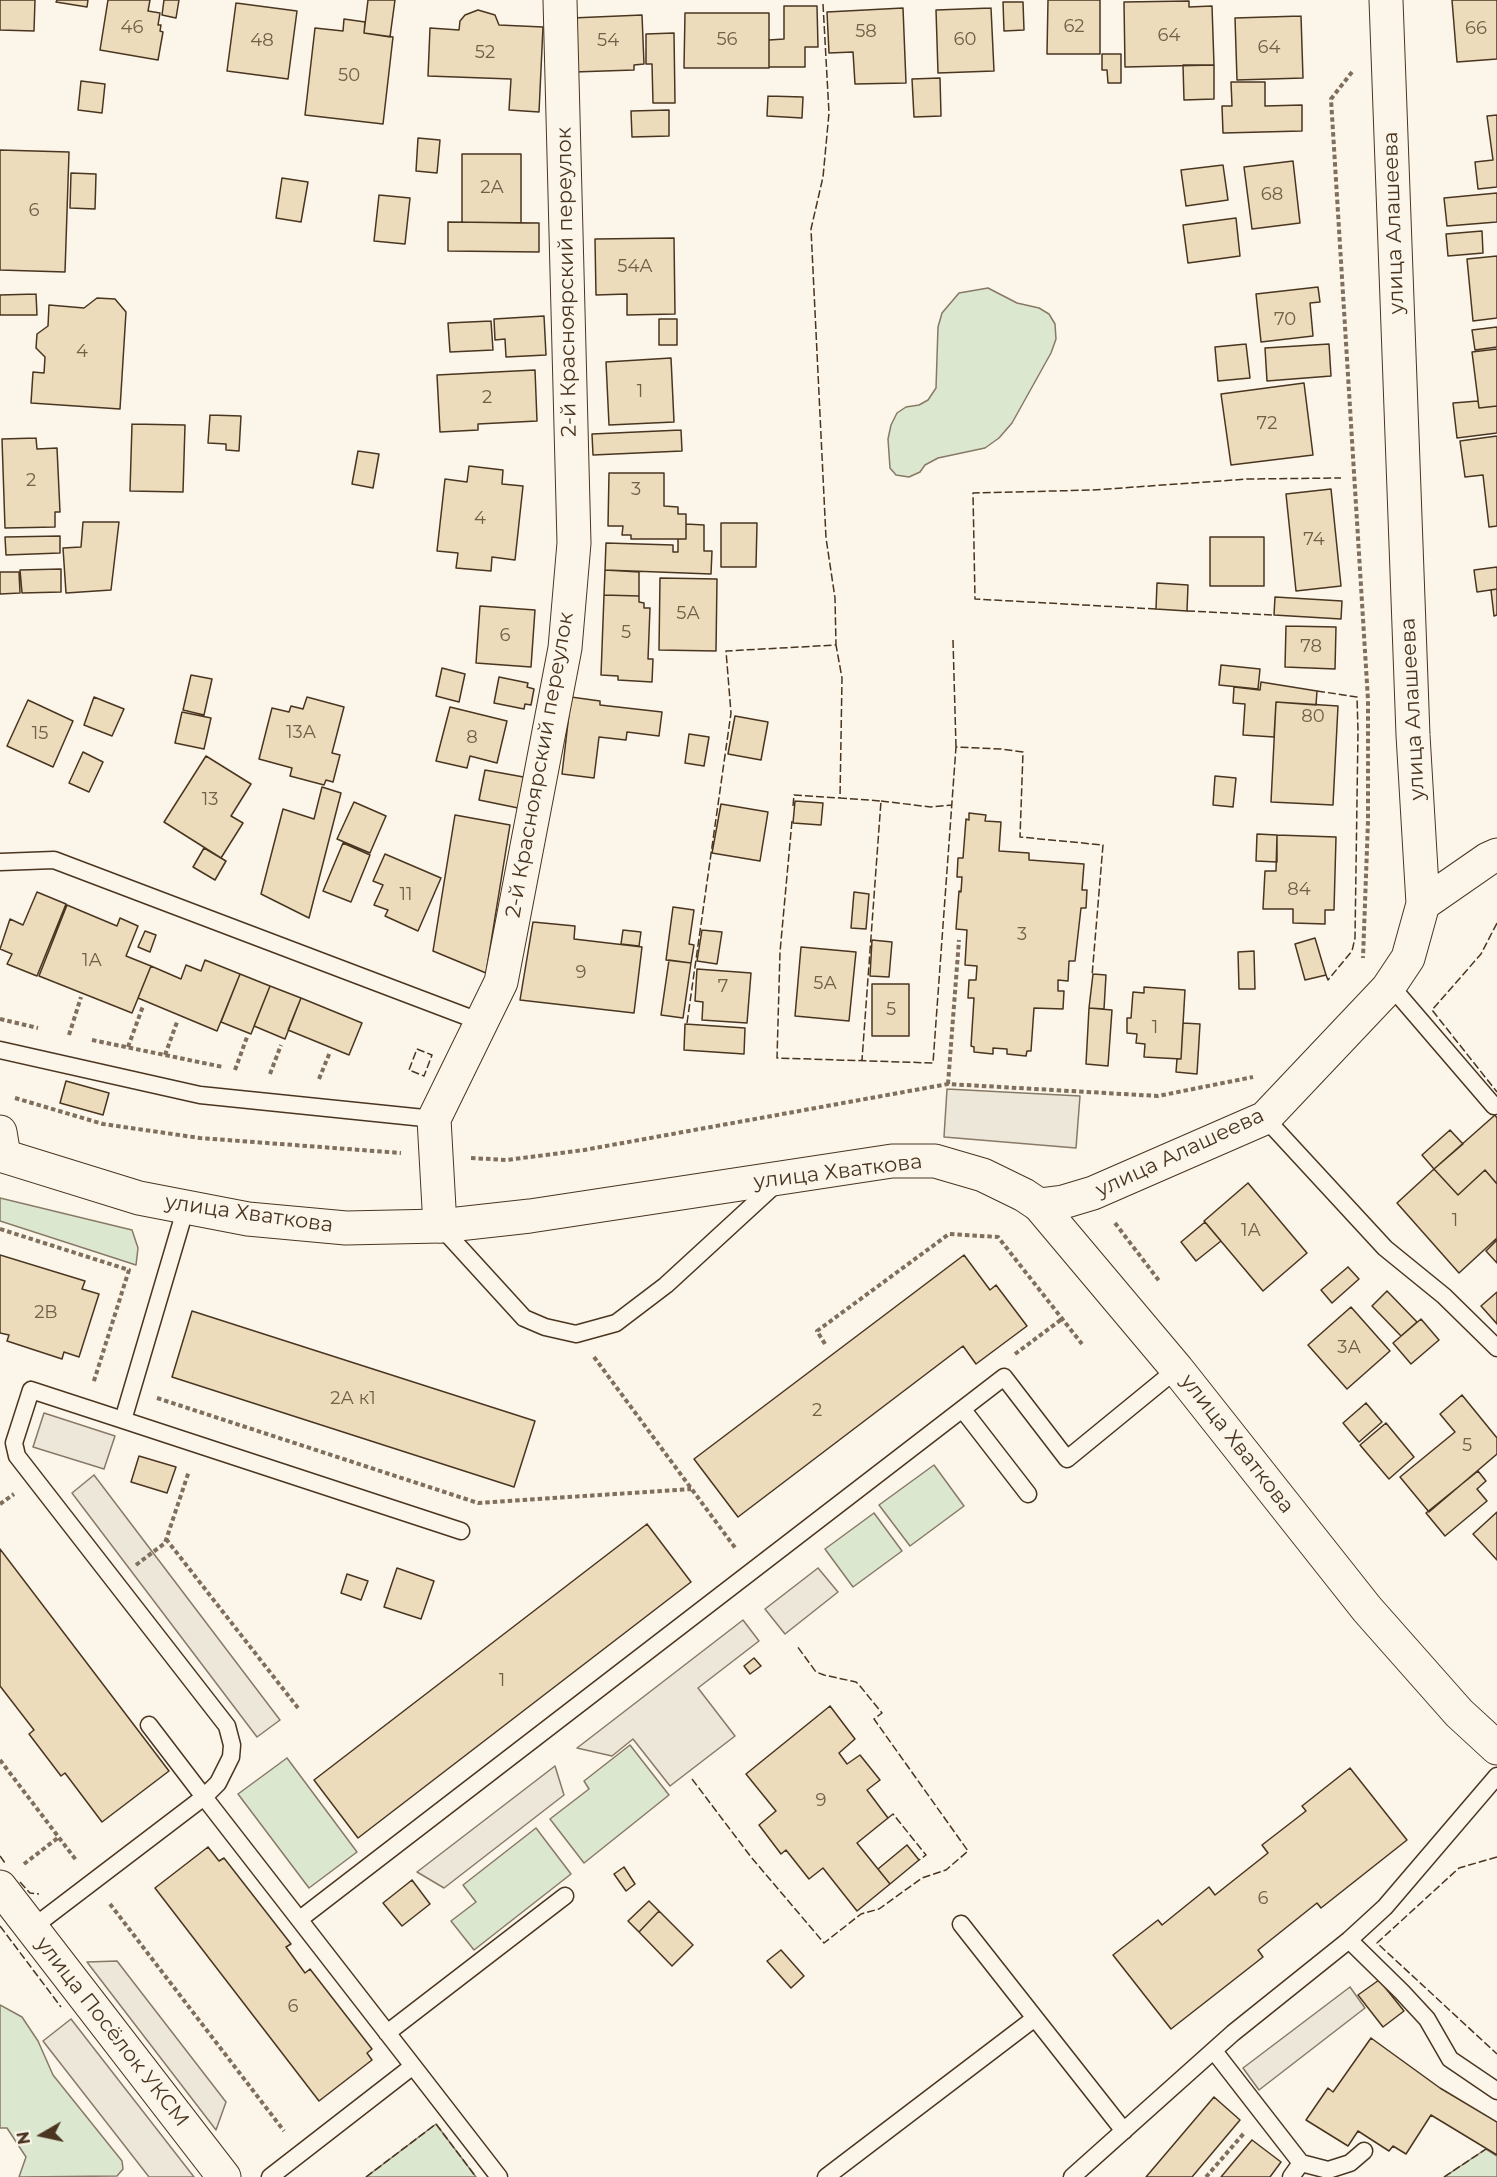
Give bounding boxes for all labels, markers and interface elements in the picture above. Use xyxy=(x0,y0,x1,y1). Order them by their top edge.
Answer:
house number: 62 xyxy=(1063,16,1085,38)
house number: 46 xyxy=(121,17,143,39)
house number: 66 xyxy=(1465,18,1487,40)
house number: 58 xyxy=(855,21,877,43)
house number: 64 xyxy=(1158,25,1180,47)
house number: 56 xyxy=(716,29,738,51)
house number: 60 xyxy=(954,29,976,51)
house number: 48 xyxy=(250,30,274,52)
house number: 54 xyxy=(597,30,619,52)
house number: 64 xyxy=(1258,37,1280,59)
house number: 52 xyxy=(475,42,495,64)
house number: 50 xyxy=(338,65,360,87)
street label: 2-й Красноярский переулок xyxy=(552,127,582,437)
street label: улица Алашеева xyxy=(1378,131,1410,315)
house number: 2А xyxy=(480,177,504,199)
house number: 68 xyxy=(1261,184,1283,206)
house number: 6 xyxy=(29,200,39,222)
house number: 54А xyxy=(617,256,653,278)
house number: 70 xyxy=(1274,309,1296,331)
house number: 4 xyxy=(76,341,88,363)
house number: 1 xyxy=(637,381,643,403)
house number: 2 xyxy=(482,387,492,409)
house number: 72 xyxy=(1257,413,1277,435)
house number: 2 xyxy=(26,470,36,492)
house number: 3 xyxy=(631,479,641,501)
house number: 4 xyxy=(474,508,486,530)
house number: 74 xyxy=(1303,529,1325,551)
house number: 5А xyxy=(676,603,700,625)
street label: 2-й Красноярский переулок xyxy=(501,610,579,920)
street label: улица Алашеева xyxy=(1396,617,1430,801)
house number: 5 xyxy=(621,622,631,644)
house number: 6 xyxy=(500,625,510,647)
house number: 78 xyxy=(1300,636,1322,658)
house number: 80 xyxy=(1301,706,1325,728)
house number: 13А xyxy=(286,722,316,744)
house number: 15 xyxy=(32,723,48,745)
house number: 8 xyxy=(466,727,478,749)
house number: 13 xyxy=(202,789,218,811)
house number: 84 xyxy=(1287,879,1311,901)
house number: 11 xyxy=(400,884,412,906)
house number: 3 xyxy=(1017,924,1027,946)
house number: 1А xyxy=(82,950,102,972)
house number: 9 xyxy=(576,962,586,984)
house number: 5А xyxy=(813,973,837,995)
house number: 7 xyxy=(718,976,728,998)
house number: 5 xyxy=(886,999,896,1021)
house number: 1 xyxy=(1152,1017,1158,1039)
street label: улица Алашеева xyxy=(1092,1103,1268,1203)
street label: улица Хваткова xyxy=(752,1149,924,1195)
street label: улица Хваткова xyxy=(163,1190,335,1238)
house number: 1 xyxy=(1452,1210,1458,1232)
house number: 1А xyxy=(1241,1220,1261,1242)
house number: 2В xyxy=(34,1302,58,1324)
house number: 3А xyxy=(1337,1337,1361,1359)
street label: улица Хваткова xyxy=(1175,1369,1299,1519)
house number: 2А к1 xyxy=(330,1388,376,1410)
house number: 2 xyxy=(812,1400,822,1422)
house number: 5 xyxy=(1462,1435,1472,1457)
house number: 1 xyxy=(499,1670,505,1692)
house number: 9 xyxy=(816,1790,826,1812)
house number: 6 xyxy=(1258,1888,1268,1910)
street label: улица Посёлок УКСМ xyxy=(30,1932,194,2132)
house number: 6 xyxy=(288,1996,298,2018)
north arrow xyxy=(12,2105,72,2165)
text: N xyxy=(13,2130,34,2146)

